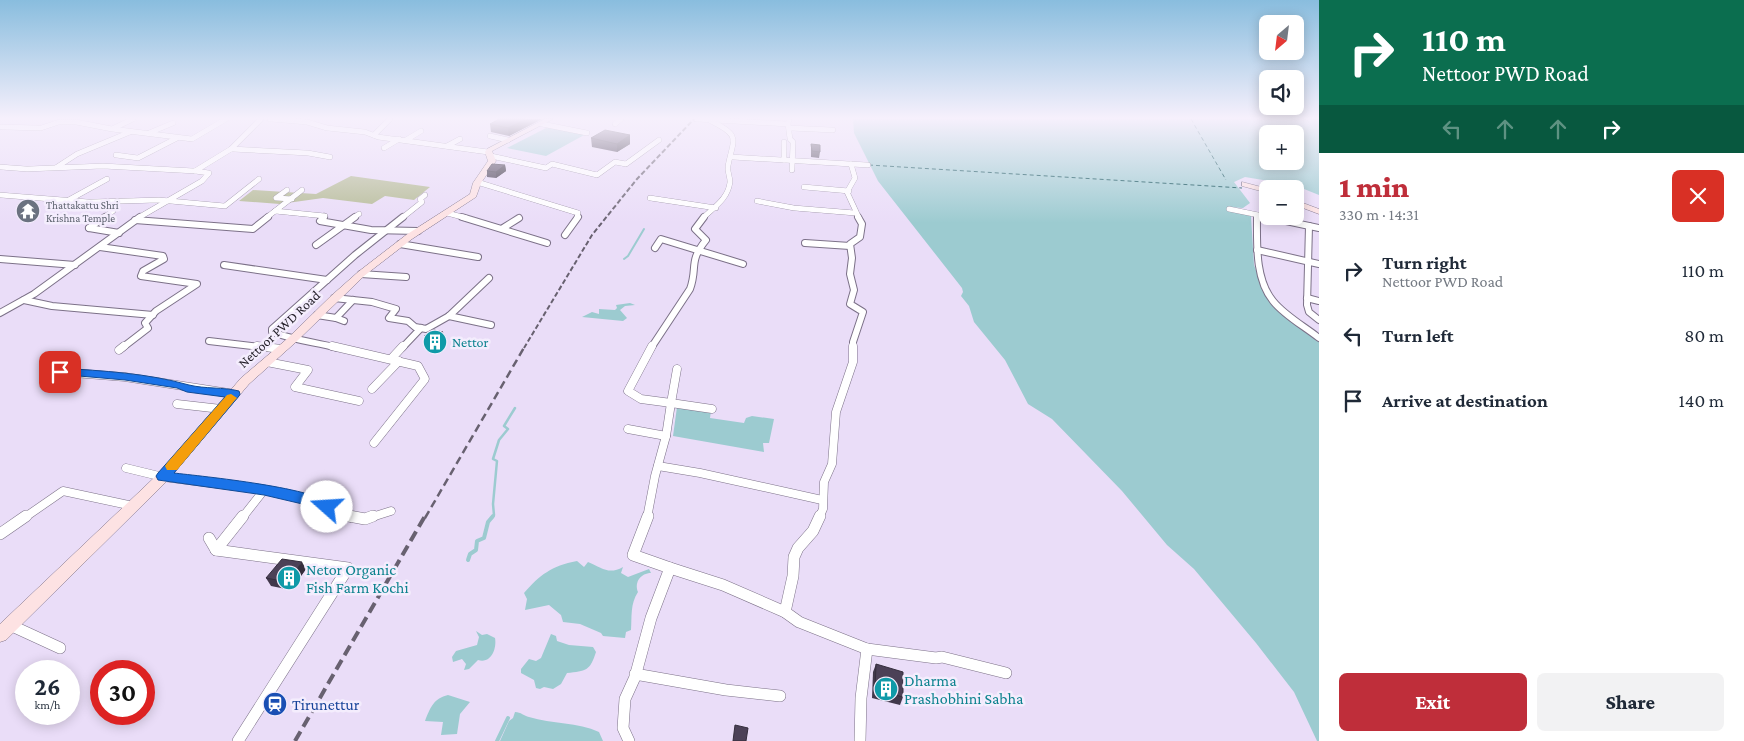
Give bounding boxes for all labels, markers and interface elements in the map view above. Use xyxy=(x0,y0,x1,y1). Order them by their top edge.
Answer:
north arrow xyxy=(1259,15,1304,60)
map controls xyxy=(1259,15,1304,225)
icon: right xyxy=(1339,20,1404,85)
text: 110 m xyxy=(1422,20,1506,59)
text: Nettoor PWD Road xyxy=(1422,61,1589,86)
button: sound xyxy=(1259,70,1304,115)
icon: left xyxy=(1438,115,1466,143)
icon: ahead xyxy=(1491,115,1519,143)
icon: ahead xyxy=(1544,115,1572,143)
icon: right xyxy=(1597,115,1625,143)
button: + xyxy=(1259,125,1304,170)
text: 1 min xyxy=(1339,170,1409,203)
button: close xyxy=(1672,170,1724,222)
button: − xyxy=(1259,180,1304,225)
temple icon: Thattakattu Shri Krishna Temple xyxy=(15,198,41,224)
place label: Thattakattu Shri Krishna Temple xyxy=(46,199,119,225)
text: 330 m · 14:31 xyxy=(1339,206,1419,223)
text: Turn right xyxy=(1382,252,1467,273)
icon: right xyxy=(1339,257,1367,285)
text: 110 m xyxy=(1682,260,1724,281)
text: Nettoor PWD Road xyxy=(1382,273,1503,290)
street label: Nettoor PWD Road xyxy=(235,287,324,371)
icon: left xyxy=(1339,322,1367,350)
text: Turn left xyxy=(1382,325,1454,346)
text: 80 m xyxy=(1684,325,1724,346)
building icon: Nettor xyxy=(422,329,448,355)
place label: Nettor xyxy=(452,334,488,350)
pin xyxy=(39,351,81,393)
icon: arrive xyxy=(46,358,74,386)
icon: arrive xyxy=(1339,387,1367,415)
text: Arrive at destination xyxy=(1382,390,1548,411)
text: 140 m xyxy=(1678,390,1724,411)
position arrow xyxy=(300,480,352,532)
place label: Netor Organic Fish Farm Kochi xyxy=(306,561,409,596)
building icon: Netor Organic Fish Farm Kochi xyxy=(276,565,302,591)
speed limit sign: 30 xyxy=(90,660,155,725)
place label: Dharma Prashobhini Sabha xyxy=(904,672,1024,707)
text: 26 xyxy=(34,673,61,700)
button: Exit xyxy=(1339,673,1527,731)
button: Share xyxy=(1537,673,1724,731)
building icon: Dharma Prashobhini Sabha xyxy=(873,676,899,702)
station icon: Tirunettur xyxy=(262,691,288,717)
place label: Tirunettur xyxy=(292,696,360,713)
text: km/h xyxy=(35,698,60,712)

